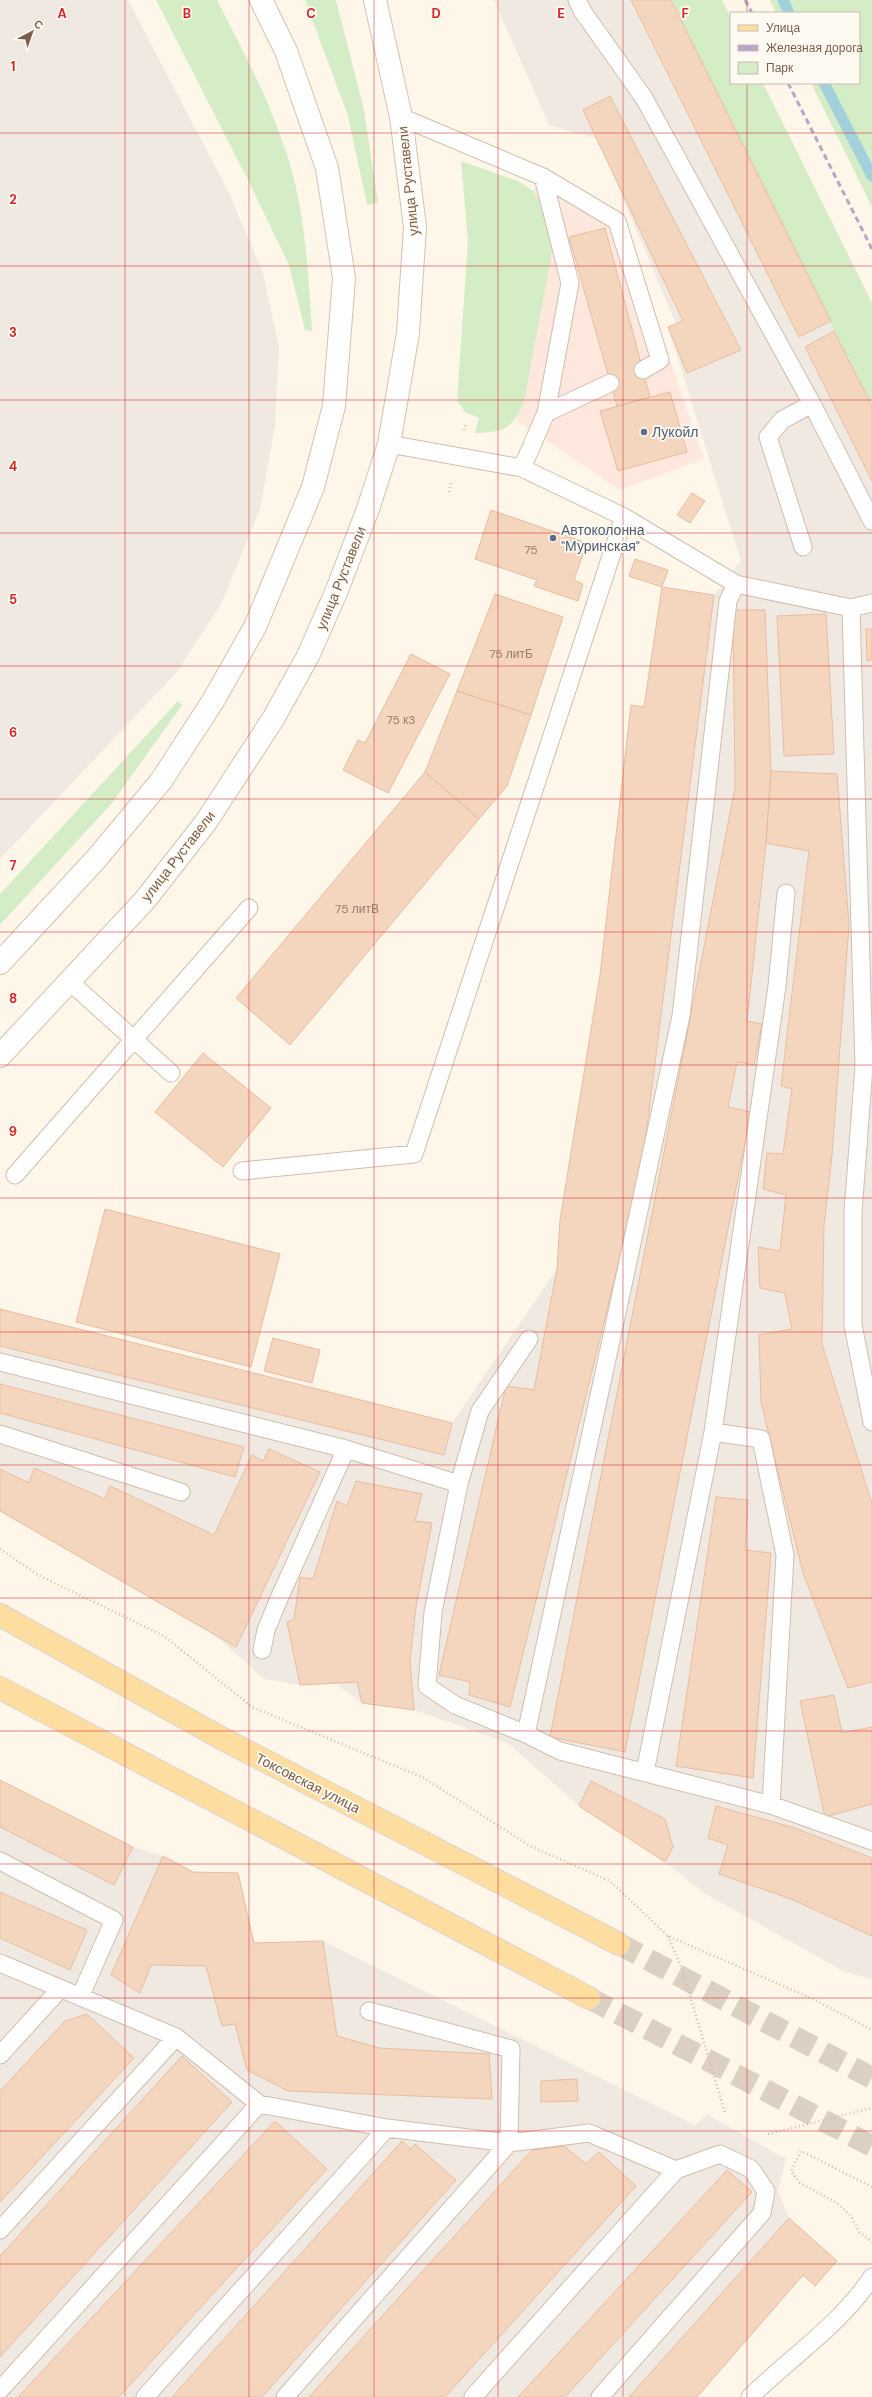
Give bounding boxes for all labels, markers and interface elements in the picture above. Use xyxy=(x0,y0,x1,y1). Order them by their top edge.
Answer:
text: A xyxy=(57,5,67,22)
text: B xyxy=(183,5,191,22)
text: C xyxy=(306,5,316,22)
text: D xyxy=(431,5,441,22)
text: E xyxy=(557,5,565,22)
text: F xyxy=(681,5,689,22)
north arrow xyxy=(12,12,52,52)
legend xyxy=(730,12,860,84)
text: С xyxy=(31,17,46,32)
text: Улица xyxy=(766,20,800,36)
text: Железная дорога xyxy=(766,40,863,56)
text: 1 xyxy=(11,58,15,75)
text: Парк xyxy=(766,60,794,76)
street label: улица Руставели xyxy=(393,125,423,237)
text: 2 xyxy=(9,191,17,208)
text: 3 xyxy=(9,324,17,341)
place label: Лукойл xyxy=(652,423,698,441)
marker: Лукойл xyxy=(639,427,649,437)
text: 4 xyxy=(9,458,17,475)
place label: Автоколонна "Муринская" xyxy=(561,521,645,555)
street label: улица Руставели xyxy=(312,524,370,632)
marker: Автоколонна "Муринская" xyxy=(548,533,558,543)
house number: 75 xyxy=(524,542,538,558)
text: 5 xyxy=(9,591,17,608)
house number: 75 литБ xyxy=(489,646,533,662)
house number: 75 к3 xyxy=(387,712,415,728)
text: 6 xyxy=(9,724,17,741)
street label: улица Руставели xyxy=(137,807,219,905)
text: 7 xyxy=(10,857,17,874)
house number: 75 литВ xyxy=(335,901,379,917)
text: 8 xyxy=(9,990,17,1007)
text: 9 xyxy=(9,1123,17,1140)
street label: Токсовская улица xyxy=(253,1749,363,1817)

